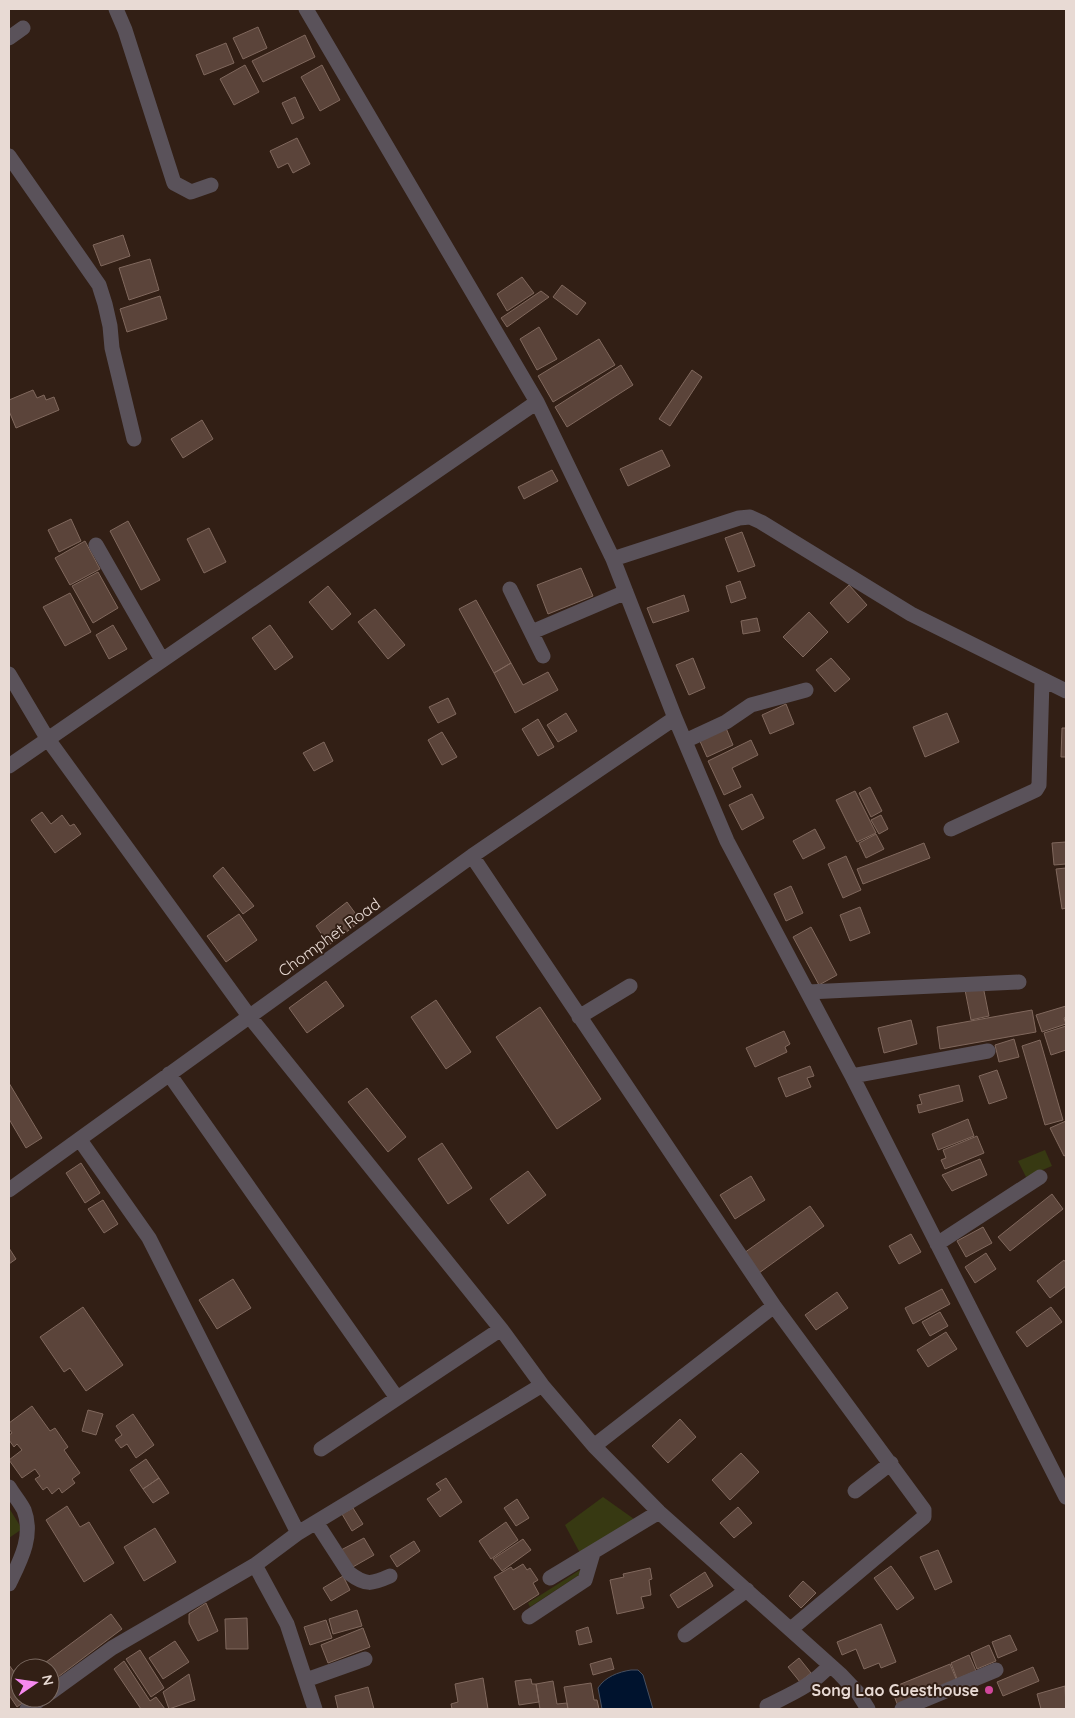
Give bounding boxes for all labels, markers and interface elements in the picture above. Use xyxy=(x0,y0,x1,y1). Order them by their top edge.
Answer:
street label: Chomphet Road xyxy=(274,893,384,981)
north arrow xyxy=(10,1658,60,1708)
text: N xyxy=(38,1673,58,1687)
place label: Song Lao Guesthouse xyxy=(812,1680,979,1700)
marker: Song Lao Guesthouse xyxy=(983,1684,995,1696)

